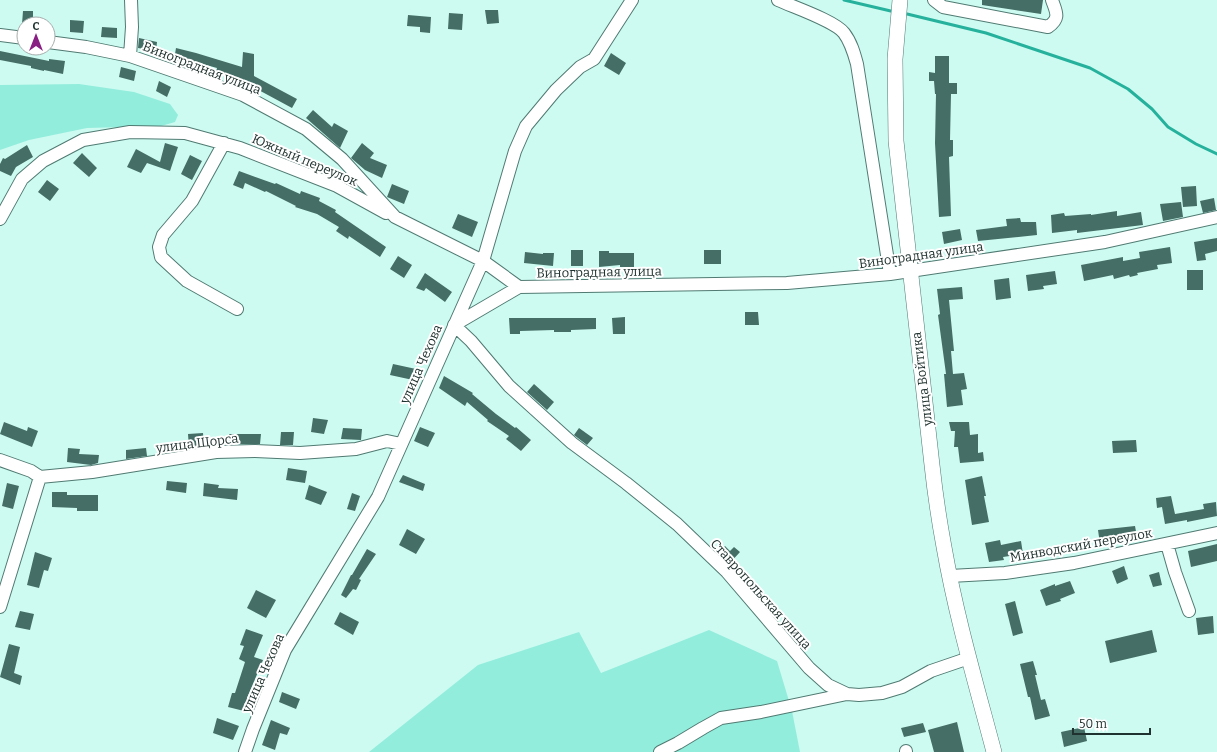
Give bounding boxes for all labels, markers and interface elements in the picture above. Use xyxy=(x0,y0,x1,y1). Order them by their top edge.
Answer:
north arrow xyxy=(16,16,56,56)
text: С xyxy=(33,20,40,33)
street label: Виноградная улица xyxy=(141,39,263,97)
street label: Южный переулок xyxy=(250,131,360,189)
street label: Виноградная улица xyxy=(858,239,984,271)
street label: Виноградная улица xyxy=(536,263,662,281)
street label: улица Чехова xyxy=(396,322,445,407)
street label: улица Войтика xyxy=(909,331,935,428)
street label: улица Щорса xyxy=(154,431,239,456)
street label: Минводский переулок xyxy=(1009,525,1154,565)
street label: Ставропольская улица xyxy=(708,536,814,652)
street label: улица Чехова xyxy=(238,631,287,716)
scale bar xyxy=(1073,710,1150,736)
text: 50 m xyxy=(1079,717,1108,731)

